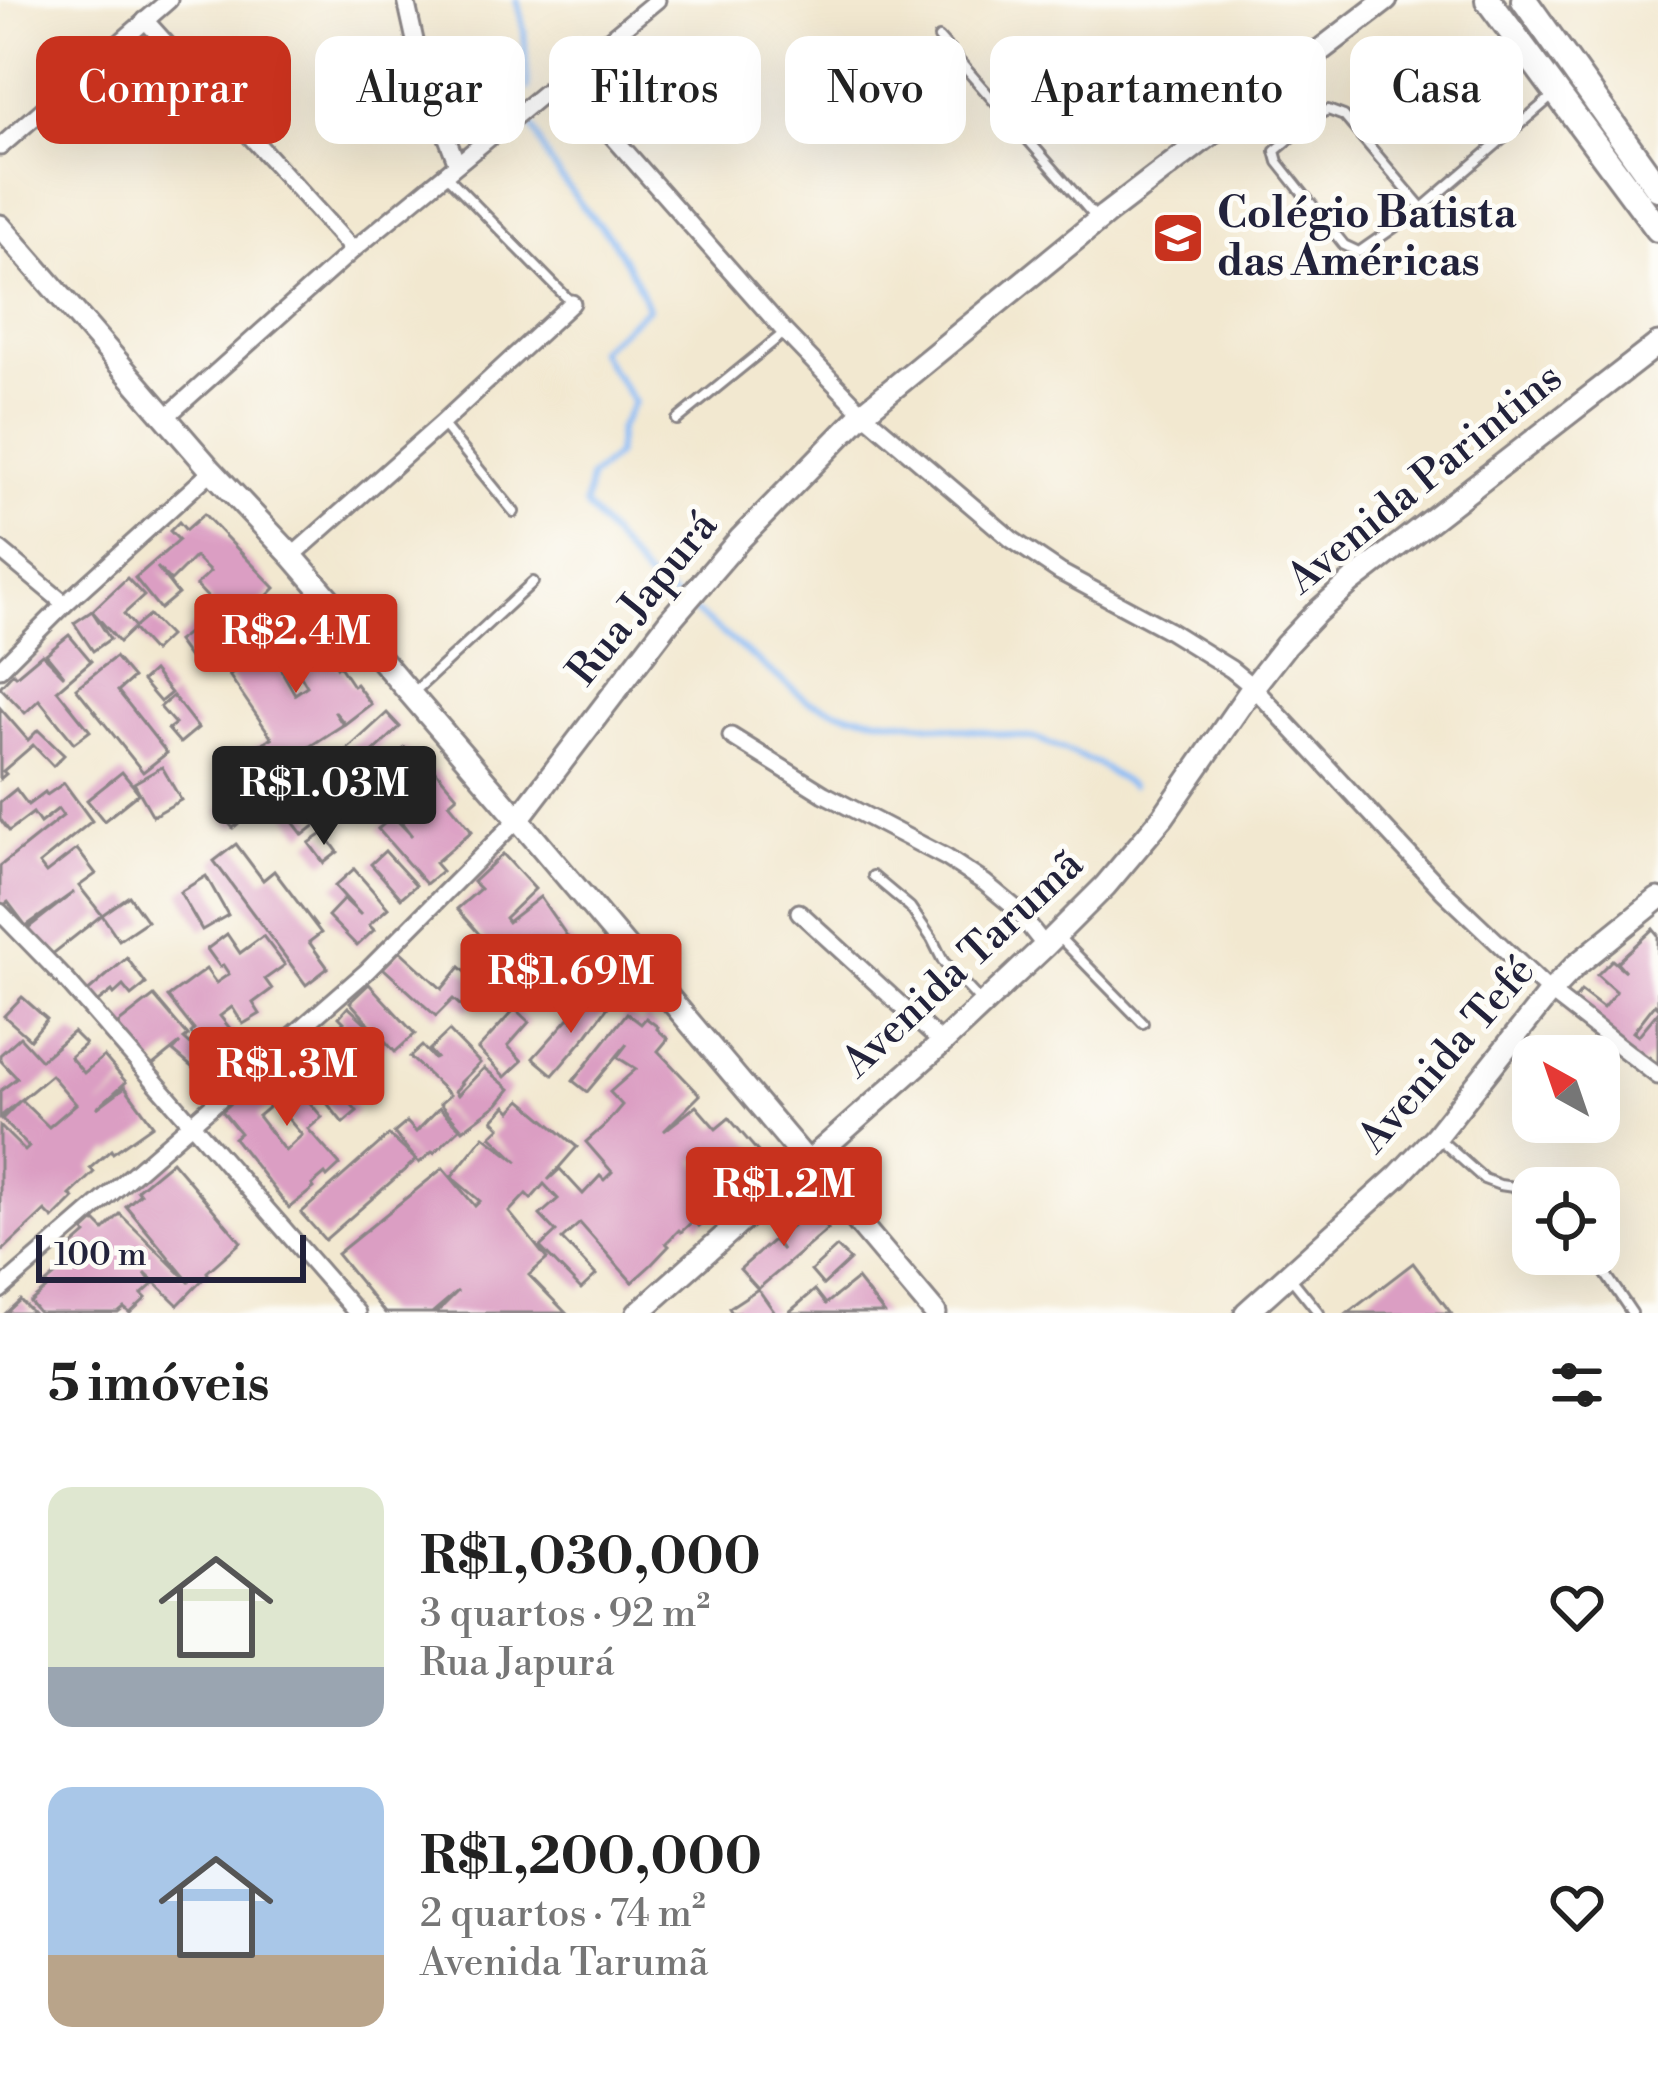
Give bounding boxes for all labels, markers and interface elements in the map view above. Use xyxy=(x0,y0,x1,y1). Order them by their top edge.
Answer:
chip: Comprar xyxy=(36,36,291,144)
chip: Alugar xyxy=(315,36,525,144)
chip: Filtros xyxy=(549,36,761,144)
chip: Novo xyxy=(785,36,966,144)
chip: Apartamento xyxy=(990,36,1326,144)
chip: Casa xyxy=(1350,36,1523,144)
place label: Colégio Batista das Américas xyxy=(1217,188,1517,289)
school or university icon: Colégio Batista das Américas xyxy=(1150,210,1206,266)
street label: Avenida Parintins xyxy=(1276,352,1573,607)
street label: Rua Japurá xyxy=(557,500,730,697)
pin: R$2.4M xyxy=(198,594,394,696)
text: R$2.4M xyxy=(221,608,371,657)
pin: R$1.03M xyxy=(213,746,435,848)
text: R$1.03M xyxy=(239,760,409,809)
street label: Avenida Tarumã xyxy=(831,838,1095,1090)
pin: R$1.69M xyxy=(460,934,682,1036)
street label: Avenida Tefé xyxy=(1346,946,1547,1165)
text: R$1.69M xyxy=(487,948,655,997)
pin: R$1.3M xyxy=(189,1027,385,1129)
north arrow xyxy=(1512,1035,1620,1143)
map controls xyxy=(1512,1035,1620,1275)
text: R$1.3M xyxy=(216,1041,358,1090)
pin: R$1.2M xyxy=(686,1147,882,1249)
text: R$1.2M xyxy=(713,1161,855,1210)
button: locate xyxy=(1512,1167,1620,1275)
scale bar xyxy=(36,1229,306,1282)
text: 100 m xyxy=(54,1235,147,1276)
icon: filters xyxy=(1544,1352,1610,1418)
text: 5 imóveis xyxy=(48,1353,270,1417)
text: R$1,030,000 xyxy=(420,1526,761,1590)
icon: home xyxy=(144,1535,288,1679)
icon: heart xyxy=(1544,1574,1610,1640)
text: 3 quartos · 92 m² xyxy=(420,1590,710,1639)
text: Rua Japurá xyxy=(420,1639,614,1688)
text: R$1,200,000 xyxy=(420,1826,762,1890)
icon: home xyxy=(144,1835,288,1979)
icon: heart xyxy=(1544,1874,1610,1940)
text: 2 quartos · 74 m² xyxy=(420,1890,706,1939)
text: Avenida Tarumã xyxy=(420,1939,708,1988)

